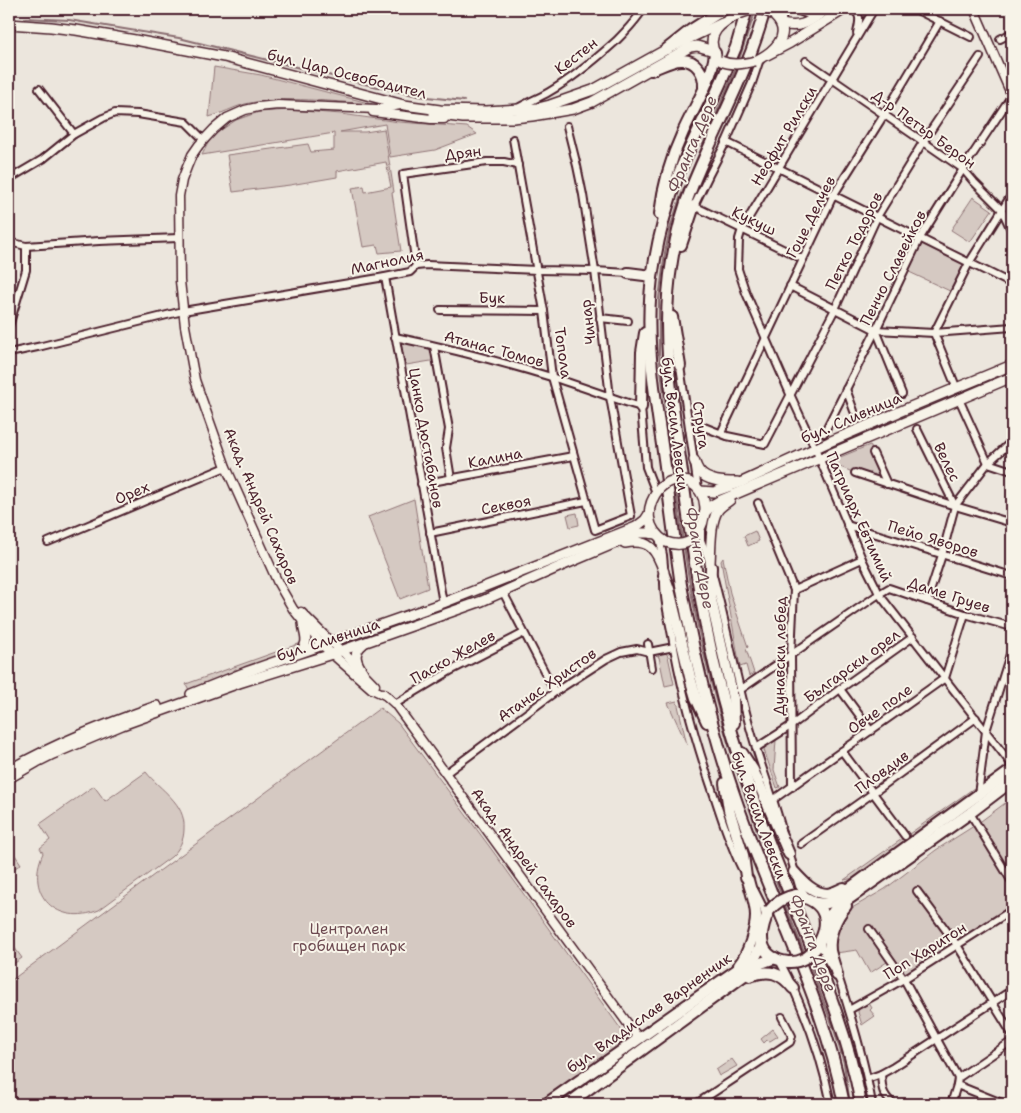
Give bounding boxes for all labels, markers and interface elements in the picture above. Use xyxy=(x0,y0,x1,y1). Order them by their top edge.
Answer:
street label: Кестен xyxy=(551,33,601,79)
street label: бул. Цар Освободител xyxy=(265,44,429,104)
street label: Неофит Рилски xyxy=(746,82,822,190)
street label: Д-р Петър Берон xyxy=(868,85,980,173)
water label: Франга Дере xyxy=(662,92,722,196)
street label: Дрян xyxy=(444,141,482,165)
street label: Гоце Делчев xyxy=(782,172,840,261)
street label: Петко Тодоров xyxy=(821,189,887,293)
street label: Кукуш xyxy=(728,202,780,240)
street label: Пенчо Славейков xyxy=(855,207,931,329)
street label: Магнолия xyxy=(349,244,425,280)
street label: Бук xyxy=(479,288,505,308)
street label: Чинар xyxy=(575,298,601,346)
street label: Атанас Томов xyxy=(442,326,546,372)
street label: Топола xyxy=(549,326,577,381)
street label: бул. Васил Левски xyxy=(657,356,693,492)
street label: Цанко Дюстабанов xyxy=(404,366,448,510)
street label: бул. Сливница xyxy=(798,388,905,448)
street label: Струга xyxy=(688,400,714,451)
street label: Акад. Андрей Сахаров xyxy=(219,425,303,587)
street label: Велес xyxy=(929,439,965,485)
street label: Калина xyxy=(466,443,525,473)
street label: Патриарх Евтимий xyxy=(821,449,897,585)
street label: Орех xyxy=(112,477,152,509)
street label: Секвоя xyxy=(479,490,533,520)
water label: Франга Дере xyxy=(681,505,719,611)
street label: Пейо Яворов xyxy=(885,516,981,562)
street label: Даме Груев xyxy=(905,572,993,618)
street label: Дунавски лебед xyxy=(769,596,791,716)
street label: бул. Сливница xyxy=(274,614,383,666)
street label: Български орел xyxy=(800,624,905,708)
street label: Паско Желев xyxy=(407,625,499,689)
street label: Атанас Христов xyxy=(494,643,600,727)
street label: Овче поле xyxy=(844,679,916,739)
street label: Пловдив xyxy=(851,746,913,798)
street label: бул. Васил Левски xyxy=(727,748,791,882)
street label: Акад. Андрей Сахаров xyxy=(466,784,582,932)
water label: Франга Дере xyxy=(785,891,841,995)
street label: Поп Харитон xyxy=(880,918,970,984)
park label: Централен гробищен парк xyxy=(293,919,405,956)
street label: бул. Владислав Варненчик xyxy=(563,948,735,1078)

